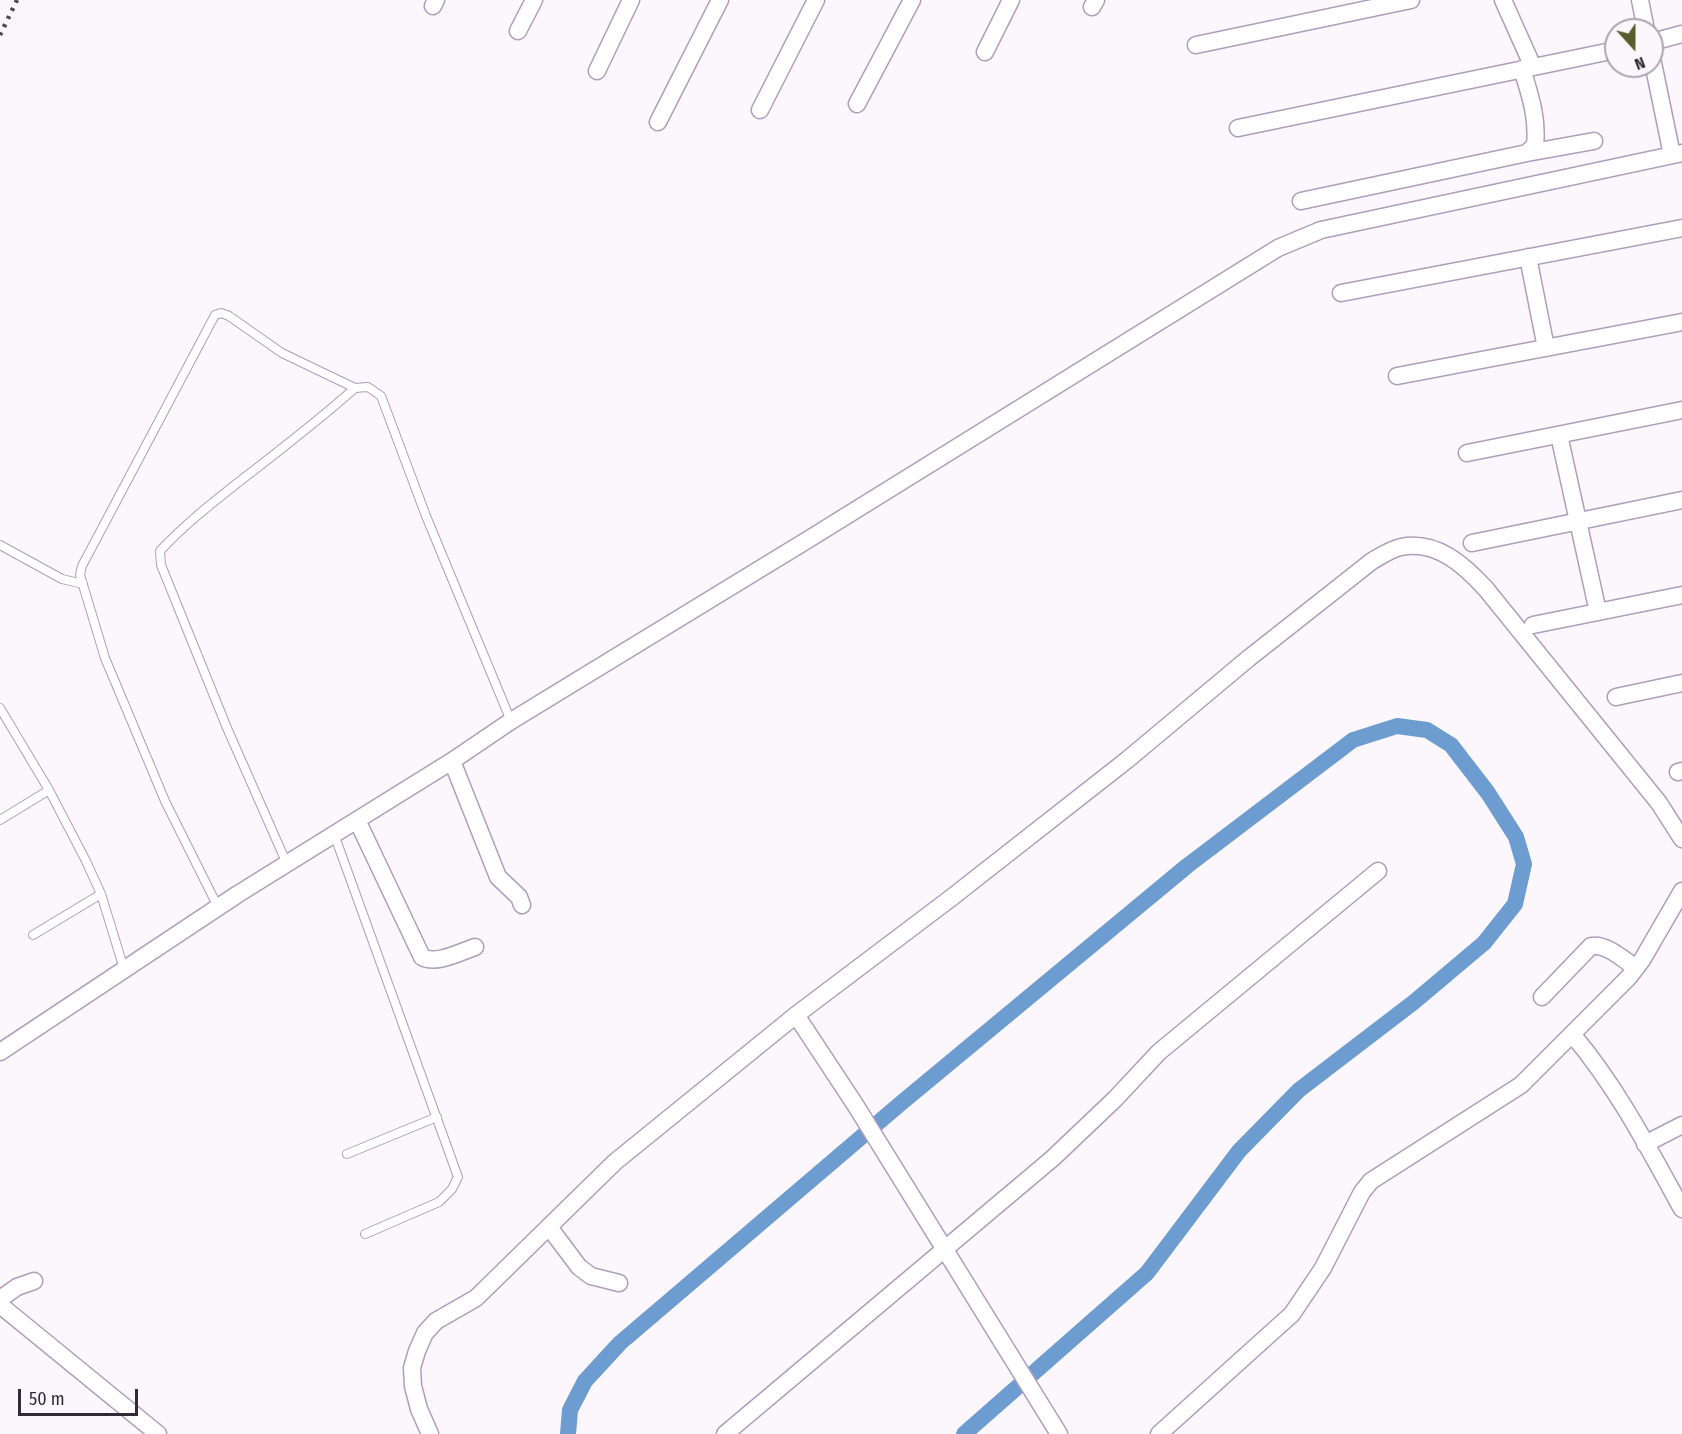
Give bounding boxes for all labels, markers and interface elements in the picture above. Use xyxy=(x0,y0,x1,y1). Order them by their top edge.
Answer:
north arrow xyxy=(1604,18,1664,78)
text: N xyxy=(1632,53,1648,74)
scale bar xyxy=(21,1377,141,1415)
text: 50 m xyxy=(29,1388,65,1410)

